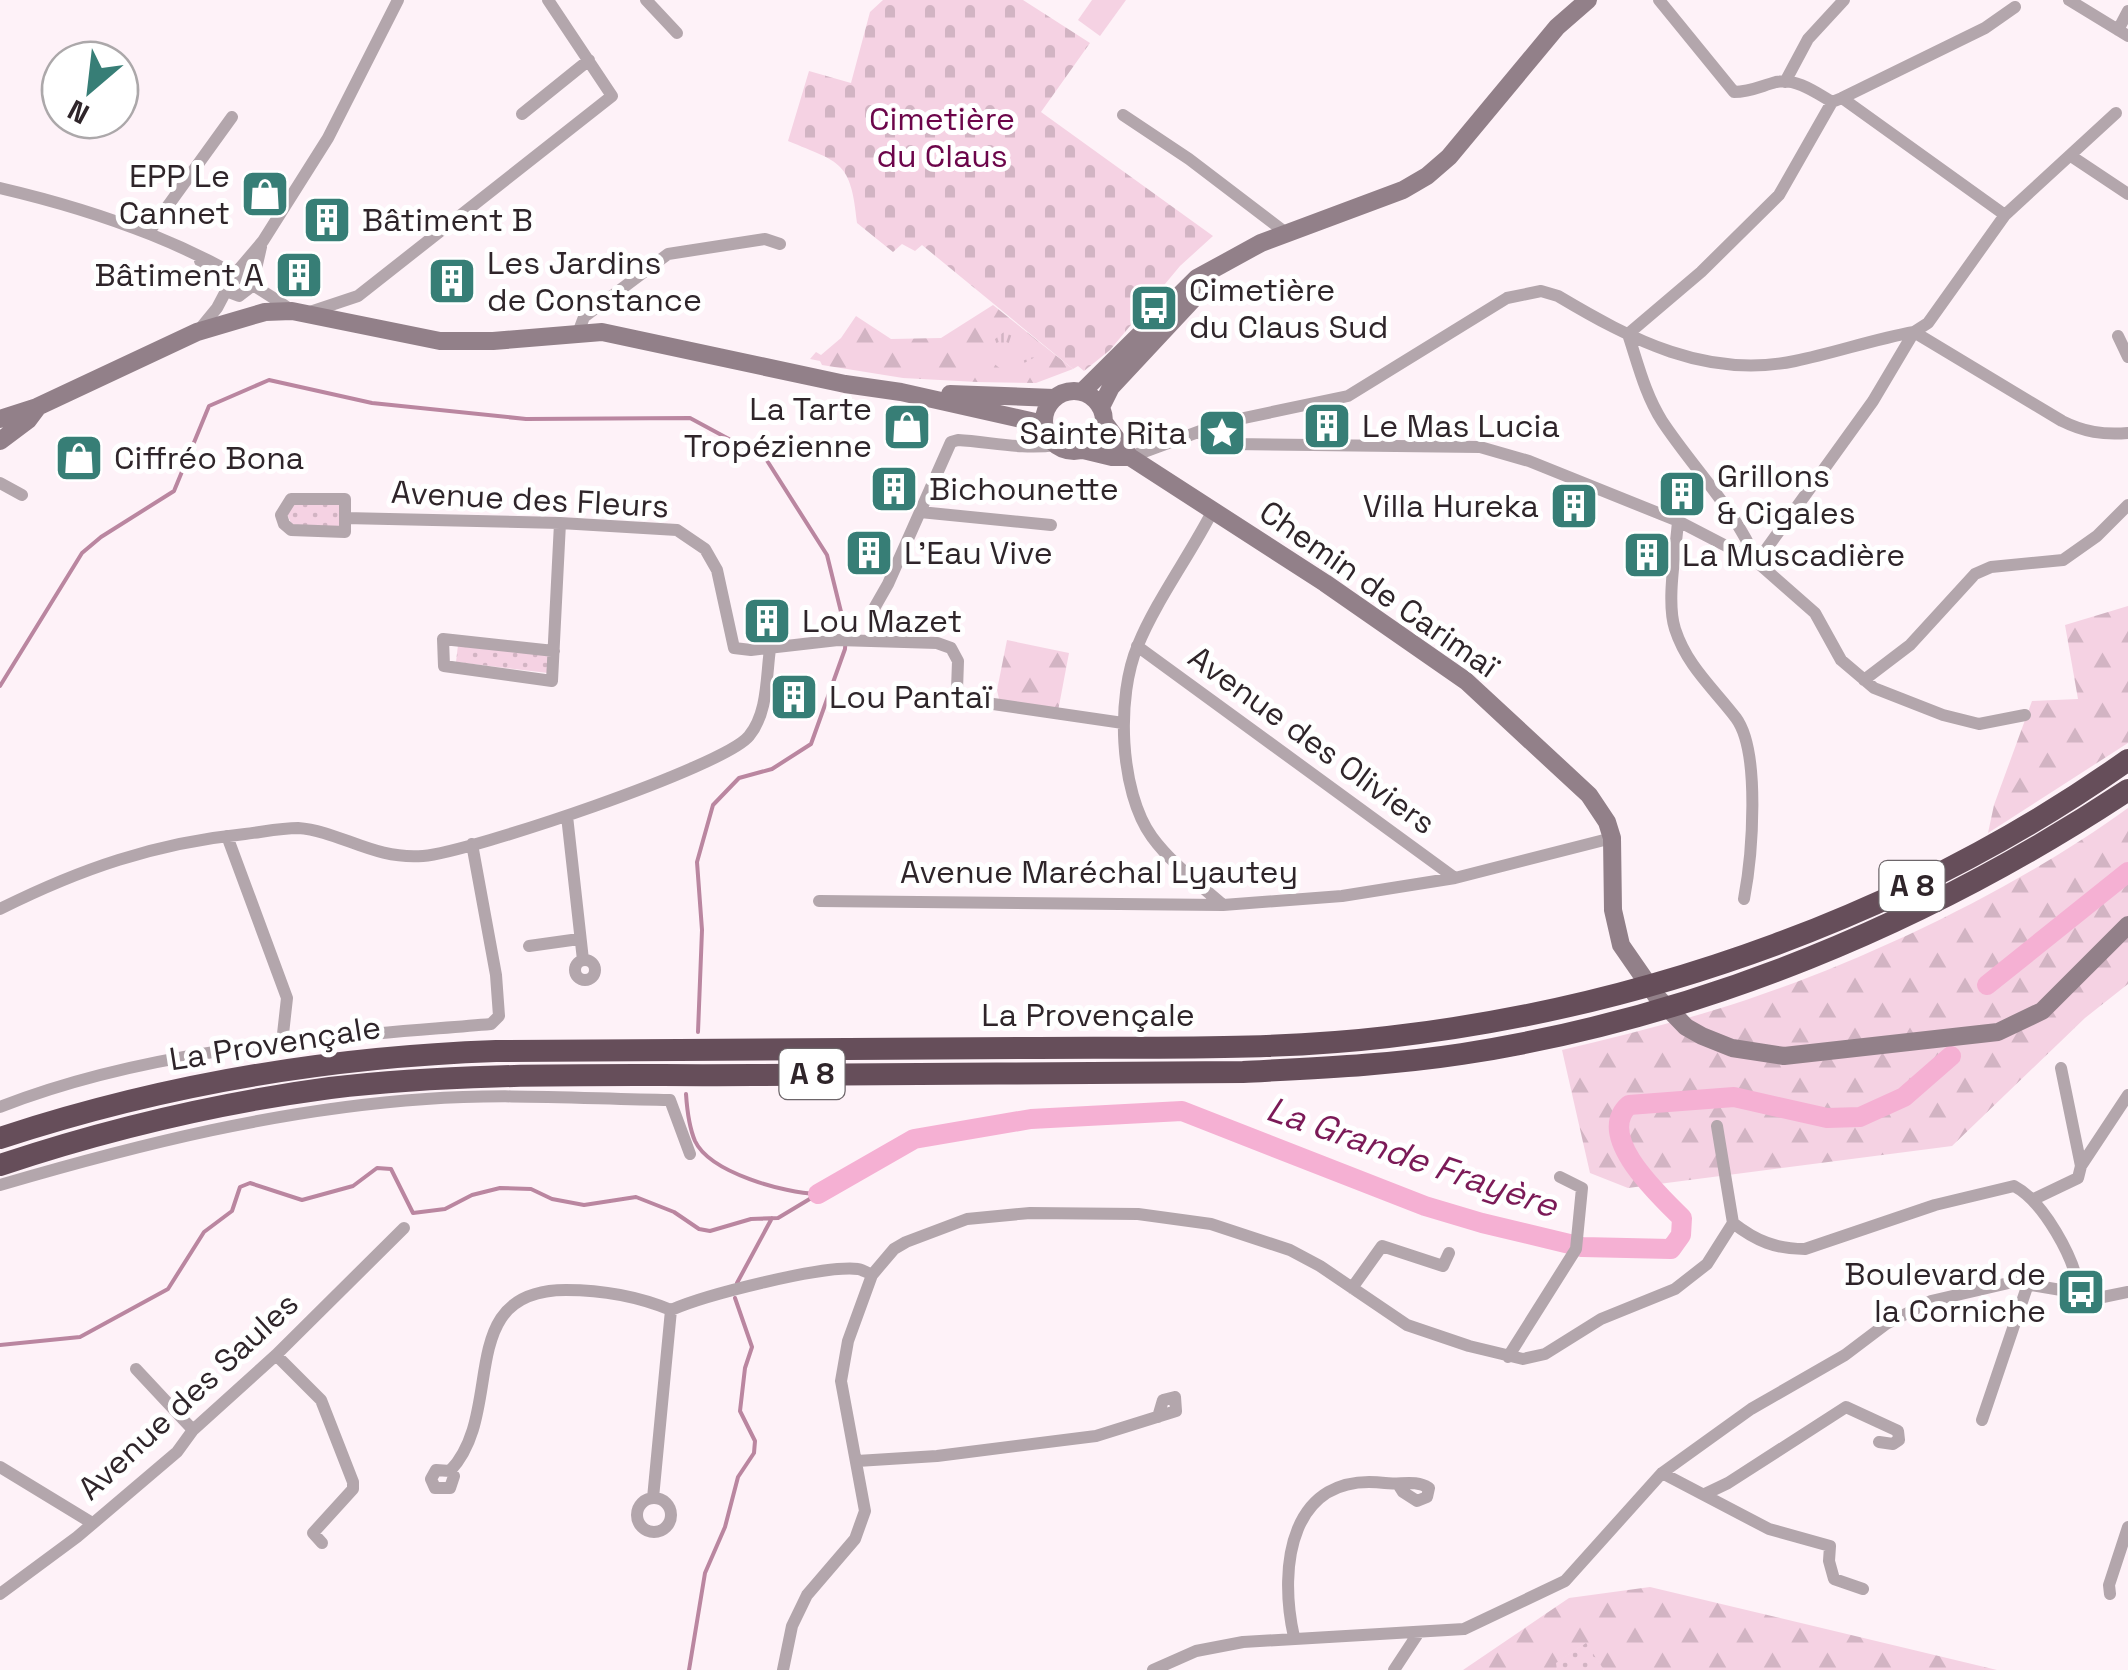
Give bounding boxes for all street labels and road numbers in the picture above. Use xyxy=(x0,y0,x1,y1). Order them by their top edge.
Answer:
street label: Avenue des Fleurs xyxy=(390,472,670,526)
street label: Chemin de Carimaï xyxy=(1252,492,1507,687)
street label: Avenue des Oliviers xyxy=(1181,637,1443,843)
street label: Avenue Maréchal Lyautey xyxy=(900,852,1298,892)
road number: A 8 xyxy=(1880,861,1944,911)
street label: La Provençale xyxy=(981,995,1195,1035)
street label: La Provençale xyxy=(166,1007,384,1079)
road number: A 8 xyxy=(780,1049,844,1099)
street label: Avenue des Saules xyxy=(70,1284,306,1508)

